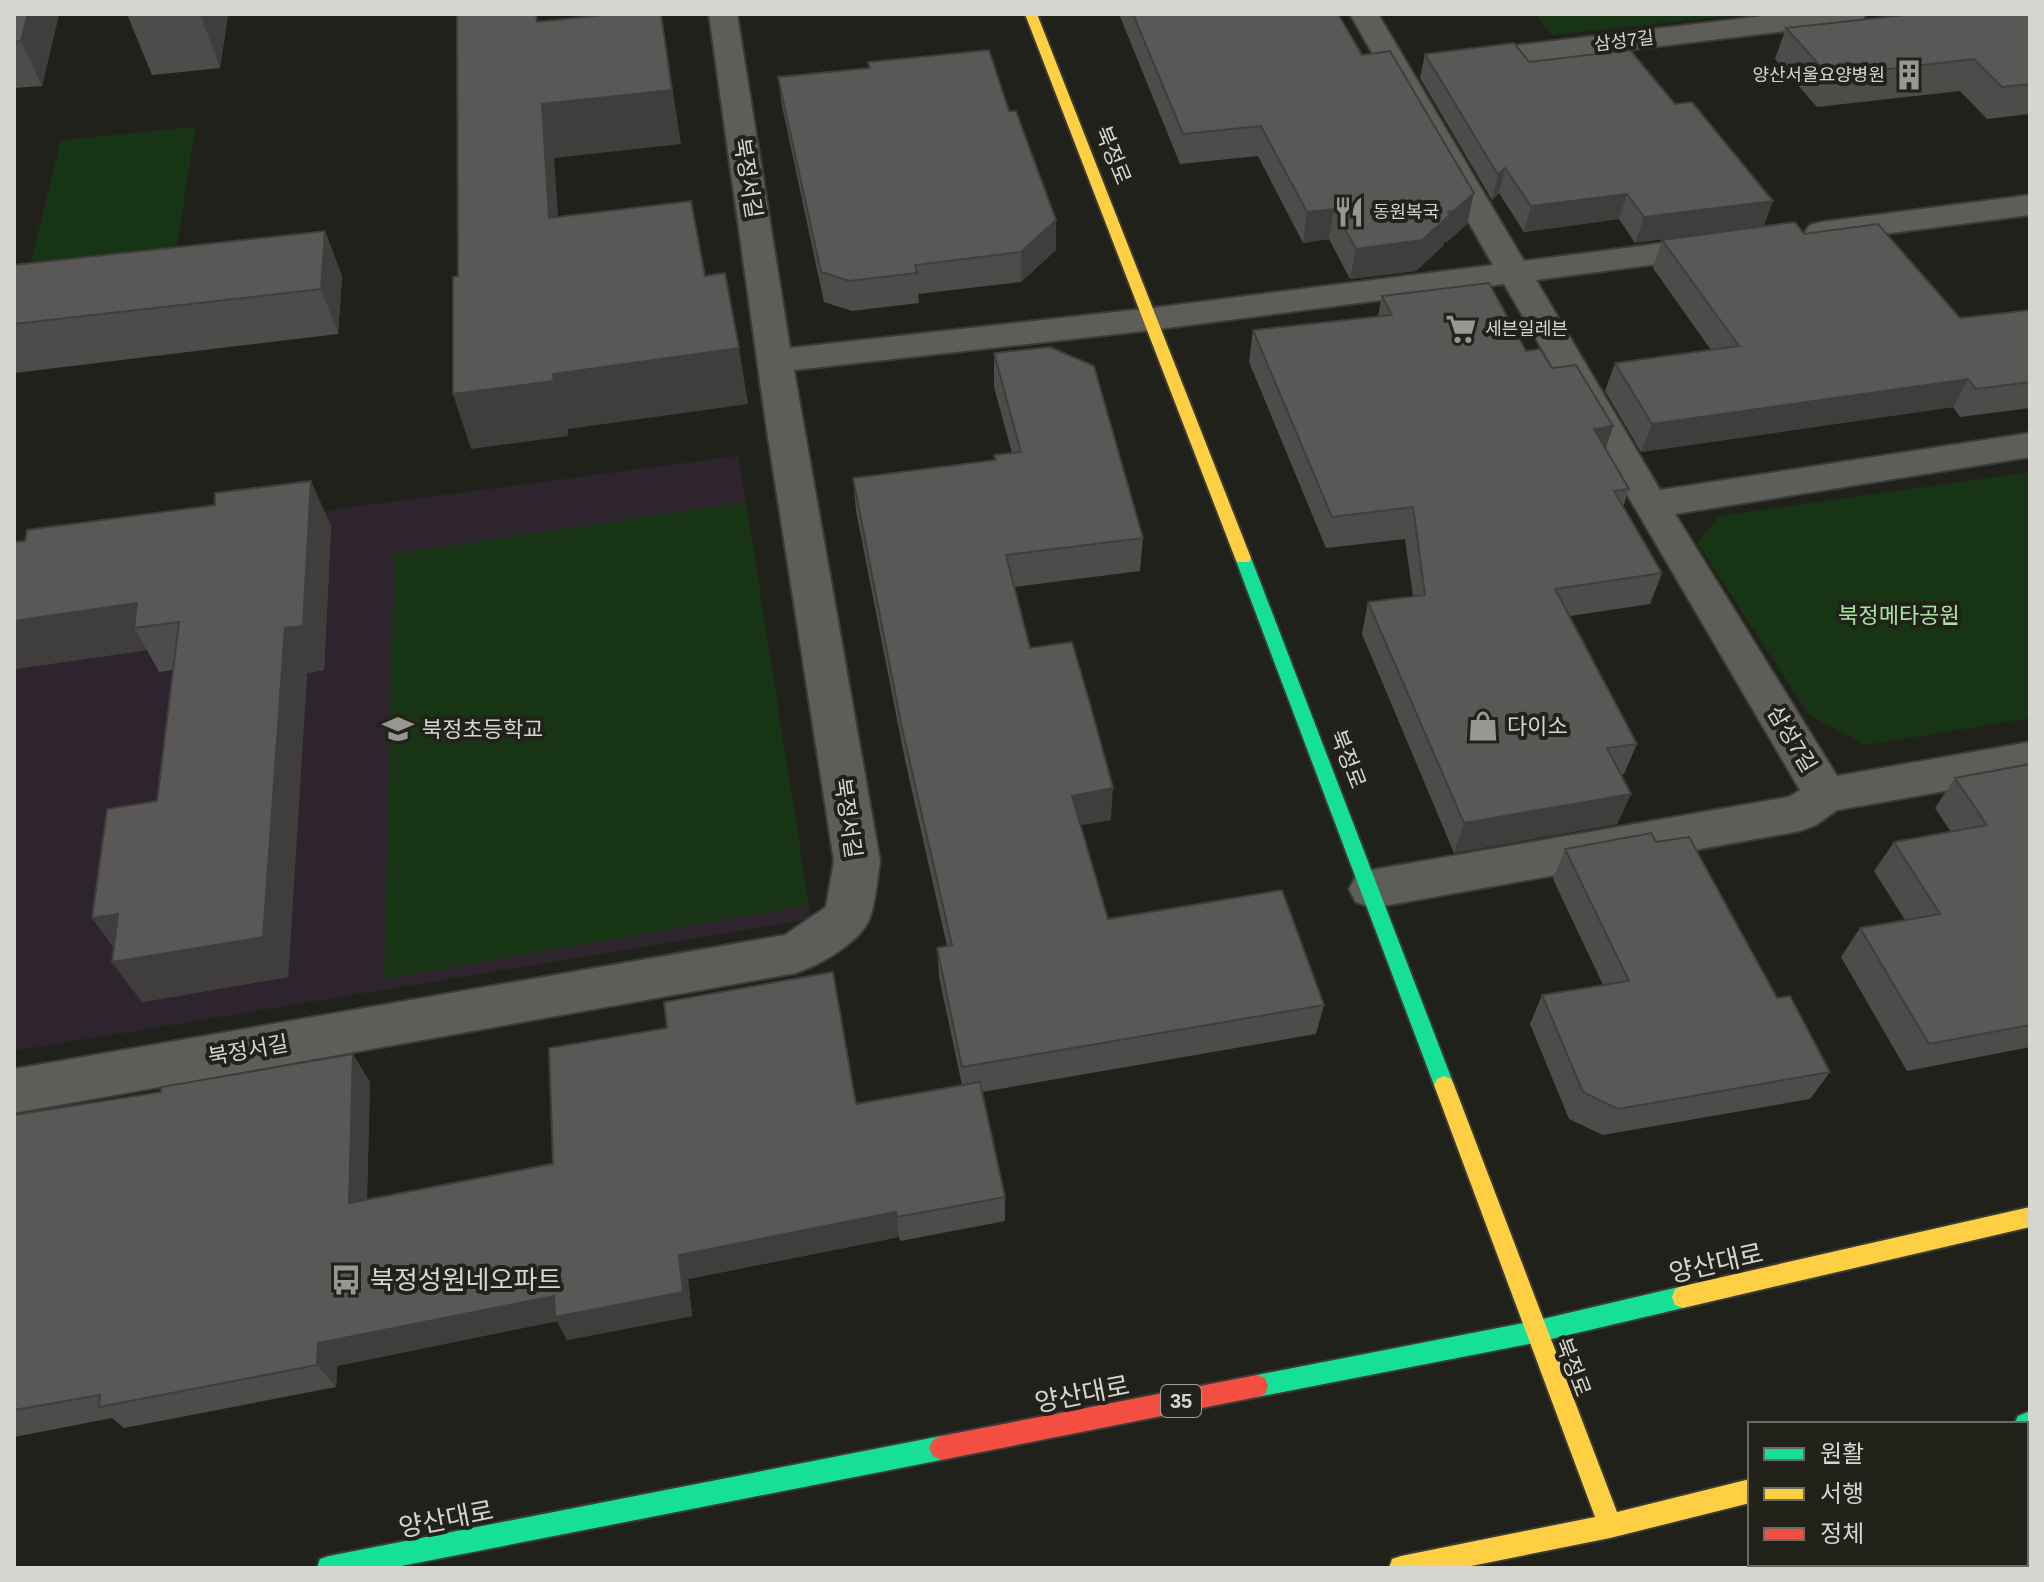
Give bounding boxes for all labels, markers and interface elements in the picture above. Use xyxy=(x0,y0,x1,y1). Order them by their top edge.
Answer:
street label: 삼성7길 xyxy=(1593,27,1655,55)
building icon: 양산서울요양병원 xyxy=(1892,58,1926,92)
place label: 양산서울요양병원 xyxy=(1753,65,1885,85)
street label: 북정로 xyxy=(1090,122,1136,188)
street label: 북정서길 xyxy=(729,136,767,220)
restaurant icon: 동원복국 xyxy=(1332,195,1366,229)
place label: 동원복국 xyxy=(1373,202,1439,222)
supermarket icon: 세븐일레븐 xyxy=(1444,312,1478,346)
place label: 세븐일레븐 xyxy=(1485,319,1568,339)
park label: 북정메타공원 xyxy=(1838,603,1960,628)
street label: 삼성7길 xyxy=(1762,701,1822,777)
shop icon: 다이소 xyxy=(1466,709,1500,743)
school or university icon: 북정초등학교 xyxy=(381,712,415,746)
place label: 다이소 xyxy=(1507,714,1568,739)
place label: 북정초등학교 xyxy=(422,717,543,742)
street label: 북정로 xyxy=(1325,726,1371,792)
street label: 북정서길 xyxy=(830,776,866,860)
street label: 북정서길 xyxy=(206,1031,290,1069)
street label: 양산대로 xyxy=(1666,1238,1766,1288)
bus stop icon: 북정성원네오파트 xyxy=(329,1263,363,1297)
place label: 북정성원네오파트 xyxy=(370,1265,561,1295)
street label: 북정로 xyxy=(1550,1334,1596,1400)
street label: 양산대로 xyxy=(1032,1370,1132,1418)
road number: 35 xyxy=(1161,1385,1201,1417)
legend xyxy=(1748,1422,2028,1566)
text: 원활 xyxy=(1820,1440,1864,1467)
text: 서행 xyxy=(1820,1480,1864,1507)
street label: 양산대로 xyxy=(396,1495,496,1543)
text: 정체 xyxy=(1820,1520,1864,1547)

